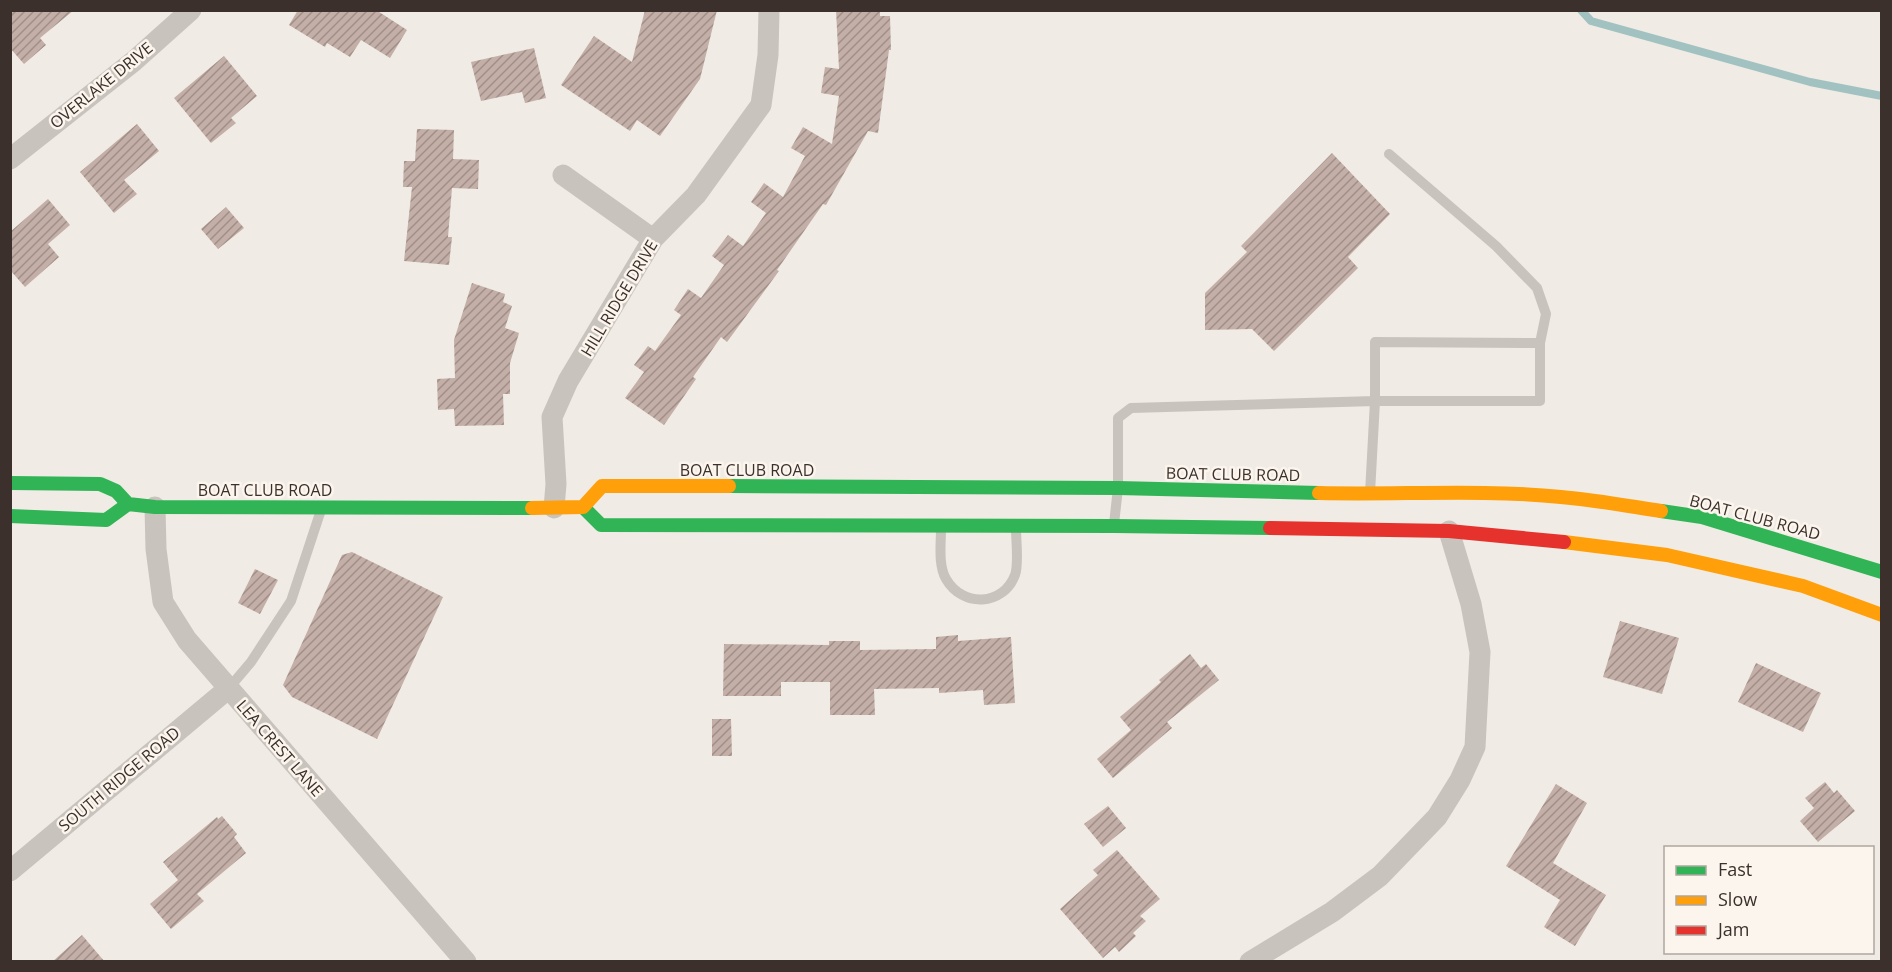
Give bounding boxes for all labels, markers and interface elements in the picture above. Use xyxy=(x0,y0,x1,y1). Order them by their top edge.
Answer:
street label: OVERLAKE DRIVE xyxy=(45,37,157,133)
street label: HILL RIDGE DRIVE xyxy=(576,236,662,360)
street label: BOAT CLUB ROAD xyxy=(680,459,814,481)
street label: BOAT CLUB ROAD xyxy=(1166,462,1300,486)
street label: BOAT CLUB ROAD xyxy=(198,479,332,501)
street label: BOAT CLUB ROAD xyxy=(1687,489,1823,545)
street label: LEA CREST LANE xyxy=(232,695,328,801)
street label: SOUTH RIDGE ROAD xyxy=(54,722,184,836)
legend xyxy=(1664,846,1874,954)
text: Fast xyxy=(1718,857,1752,881)
text: Slow xyxy=(1718,887,1757,911)
text: Jam xyxy=(1716,917,1750,941)

